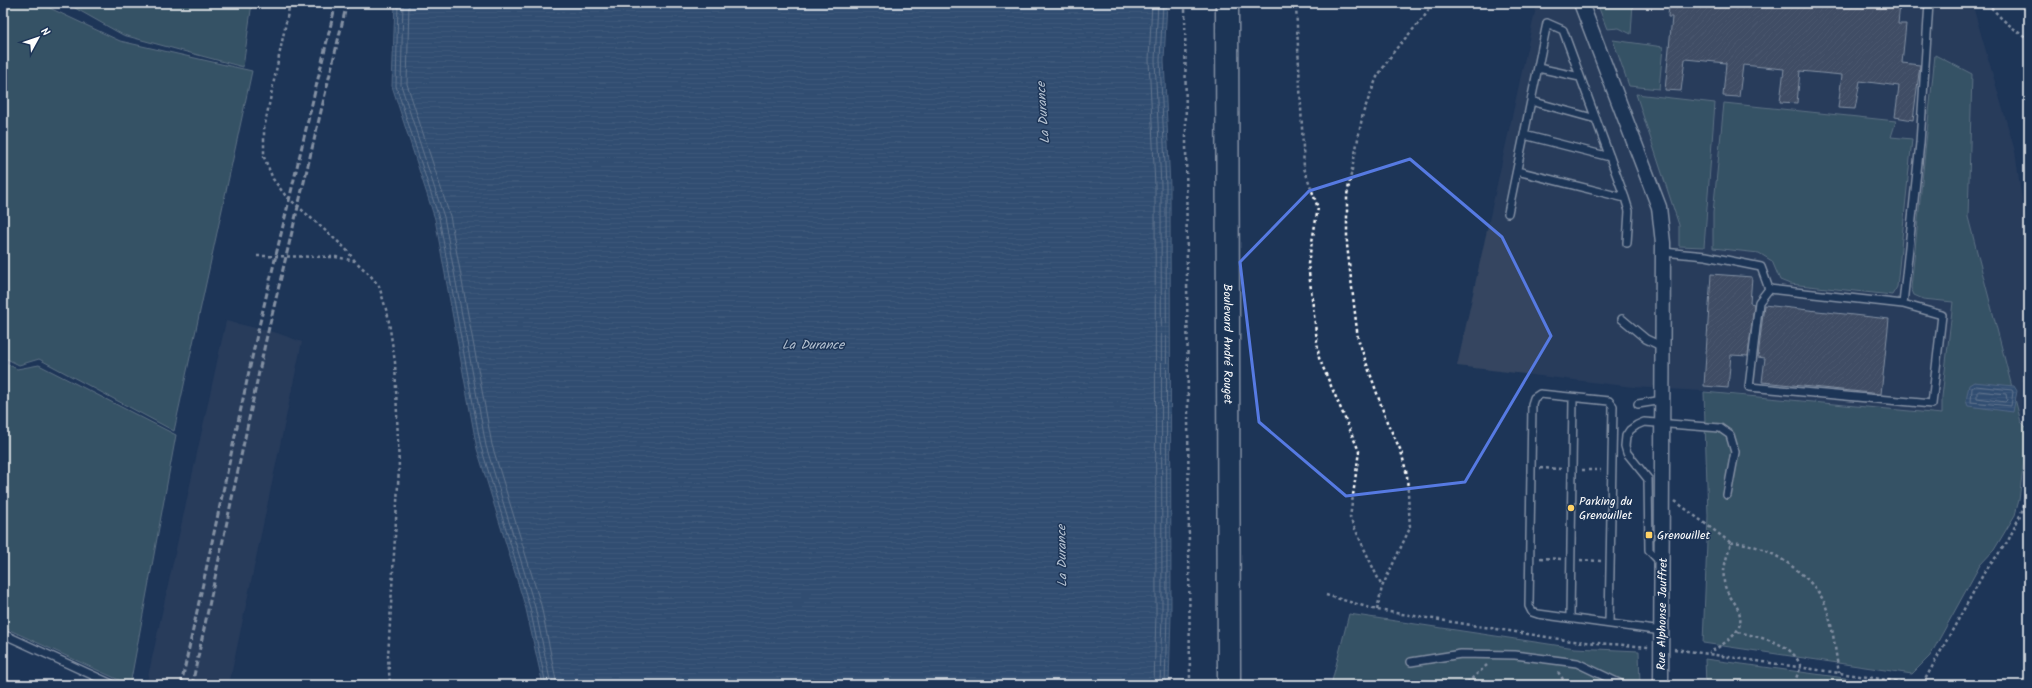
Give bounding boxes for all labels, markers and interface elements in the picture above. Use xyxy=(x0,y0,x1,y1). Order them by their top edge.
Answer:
north arrow xyxy=(18,18,58,58)
text: N xyxy=(36,24,54,41)
water label: La Durance xyxy=(1031,80,1056,145)
street label: Boulevard André Rouget xyxy=(1218,284,1237,405)
water label: La Durance xyxy=(782,335,845,356)
place label: Parking du Grenouillet xyxy=(1579,492,1632,525)
marker: Parking du Grenouillet xyxy=(1566,503,1576,513)
water label: La Durance xyxy=(1051,524,1074,587)
place label: Grenouillet xyxy=(1657,526,1710,545)
marker: Grenouillet xyxy=(1644,530,1654,540)
street label: Rue Alphonse Jauffret xyxy=(1652,557,1673,670)

